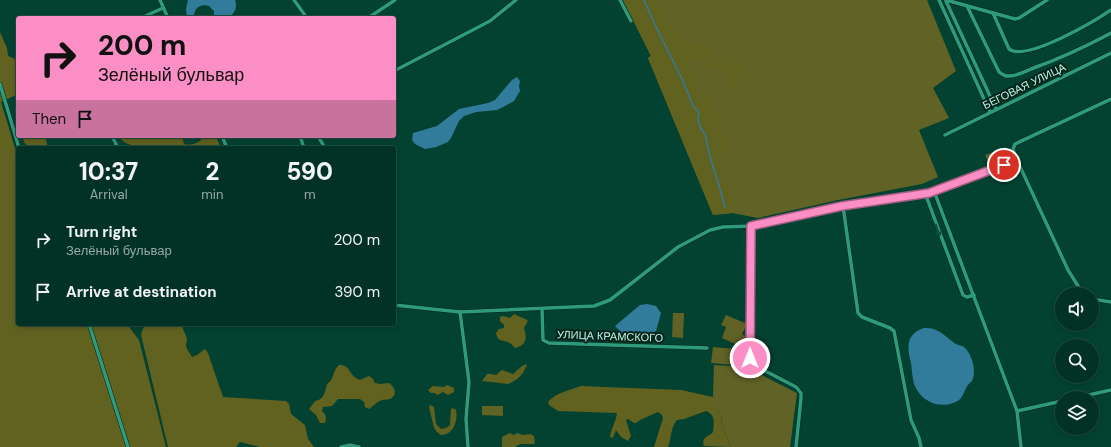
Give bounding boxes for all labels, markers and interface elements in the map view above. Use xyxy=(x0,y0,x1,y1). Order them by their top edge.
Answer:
text: 200 m xyxy=(98,27,186,64)
icon: right xyxy=(32,32,84,84)
street label: БЕГОВАЯ УЛИЦА xyxy=(980,60,1068,112)
text: Зелёный бульвар xyxy=(98,63,244,87)
icon: arrive xyxy=(74,108,96,130)
text: Then xyxy=(32,109,66,129)
pin xyxy=(987,148,1021,182)
icon: arrive xyxy=(993,154,1015,176)
text: 10:37 xyxy=(79,156,138,187)
text: 2 xyxy=(205,156,219,187)
text: 590 xyxy=(286,156,333,187)
text: Arrival xyxy=(90,186,128,203)
text: min xyxy=(201,186,223,203)
text: m xyxy=(304,186,316,203)
text: Turn right xyxy=(66,222,137,242)
one-way arrow xyxy=(935,223,943,235)
icon: right xyxy=(32,229,54,251)
text: 200 m xyxy=(334,230,380,250)
text: Зелёный бульвар xyxy=(66,242,172,259)
icon: arrive xyxy=(32,281,54,303)
text: Arrive at destination xyxy=(66,282,217,302)
text: 390 m xyxy=(335,282,380,302)
map controls xyxy=(1055,287,1099,435)
button: sound xyxy=(1055,287,1099,331)
street label: УЛИЦА КРАМСКОГО xyxy=(557,327,664,345)
position arrow xyxy=(729,337,771,379)
button: search xyxy=(1055,339,1099,383)
button: layers xyxy=(1055,391,1099,435)

